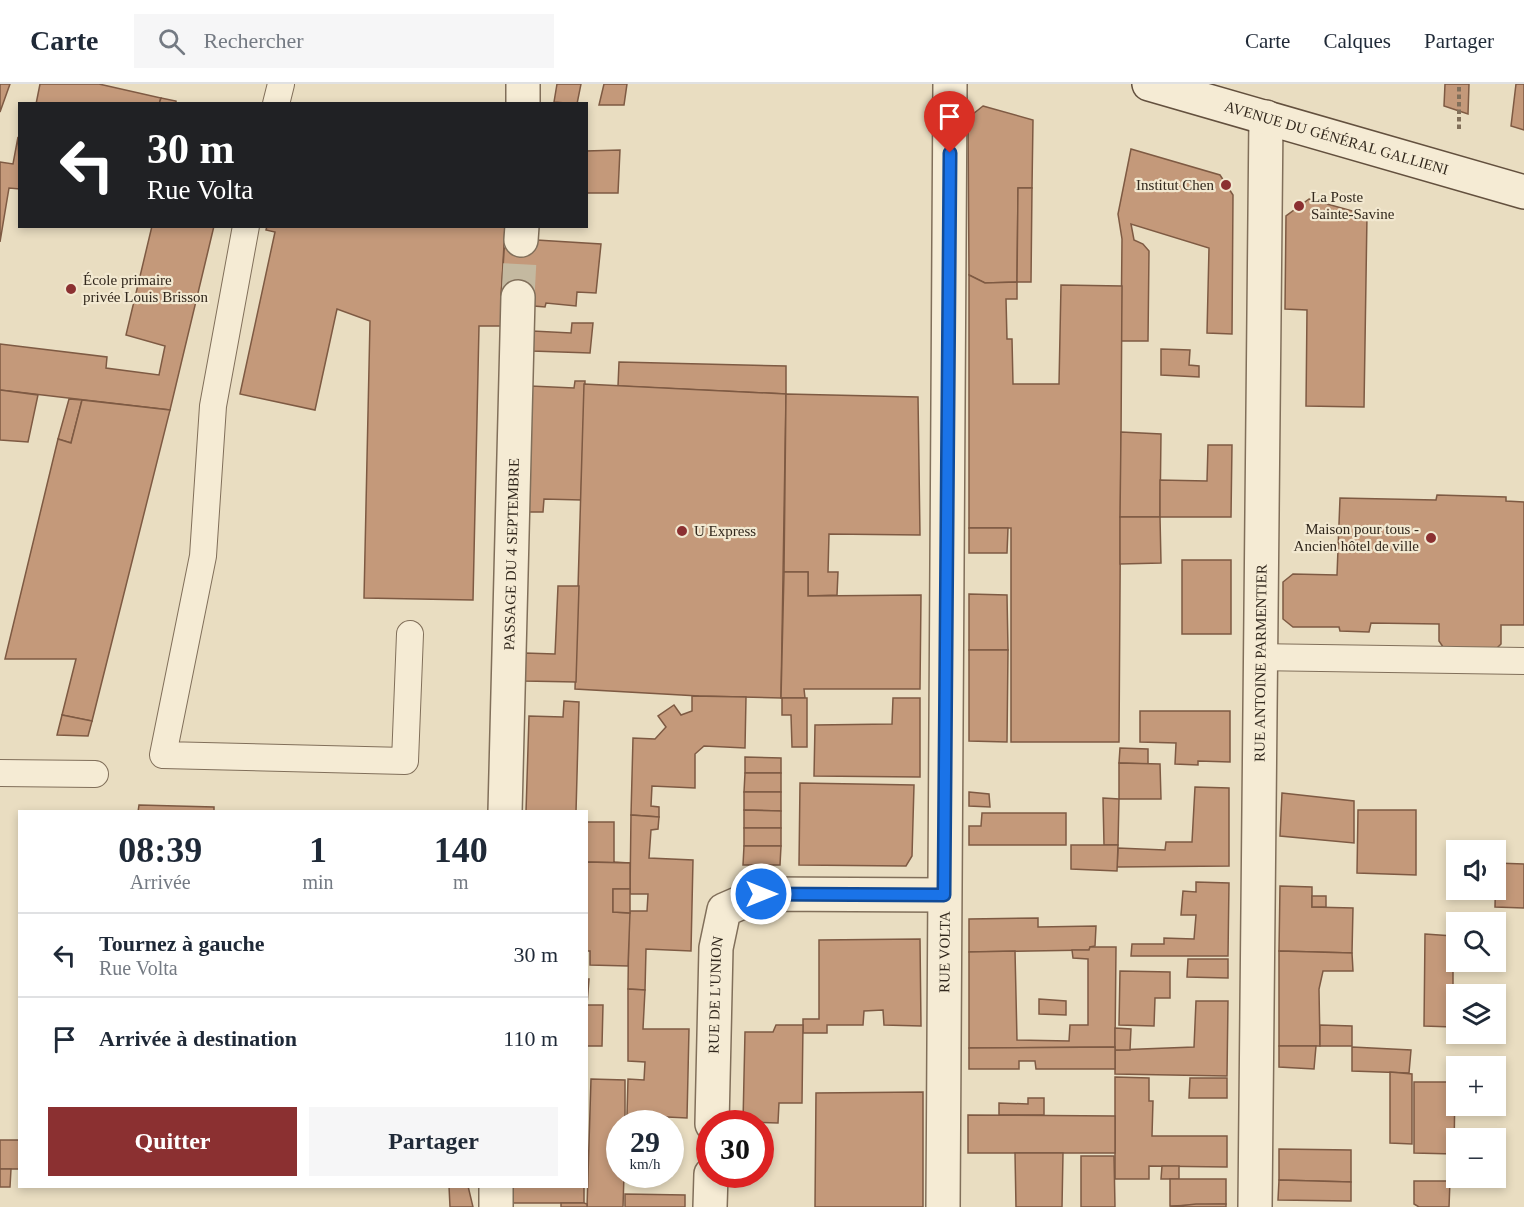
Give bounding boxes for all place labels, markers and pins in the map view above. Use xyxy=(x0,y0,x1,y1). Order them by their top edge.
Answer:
pin xyxy=(924,91,975,153)
place label: Institut Chen xyxy=(1136,177,1214,193)
marker: Institut Chen xyxy=(1219,178,1233,192)
place label: La Poste Sainte-Savine xyxy=(1311,189,1395,222)
marker: La Poste Sainte-Savine xyxy=(1292,199,1306,213)
place label: École primaire privée Louis Brisson xyxy=(83,272,208,305)
marker: École primaire privée Louis Brisson xyxy=(64,282,78,296)
place label: Maison pour tous - Ancien hôtel de ville xyxy=(1294,521,1419,554)
place label: U Express xyxy=(694,523,756,539)
marker: U Express xyxy=(675,524,689,538)
marker: Maison pour tous - Ancien hôtel de ville xyxy=(1424,531,1438,545)

